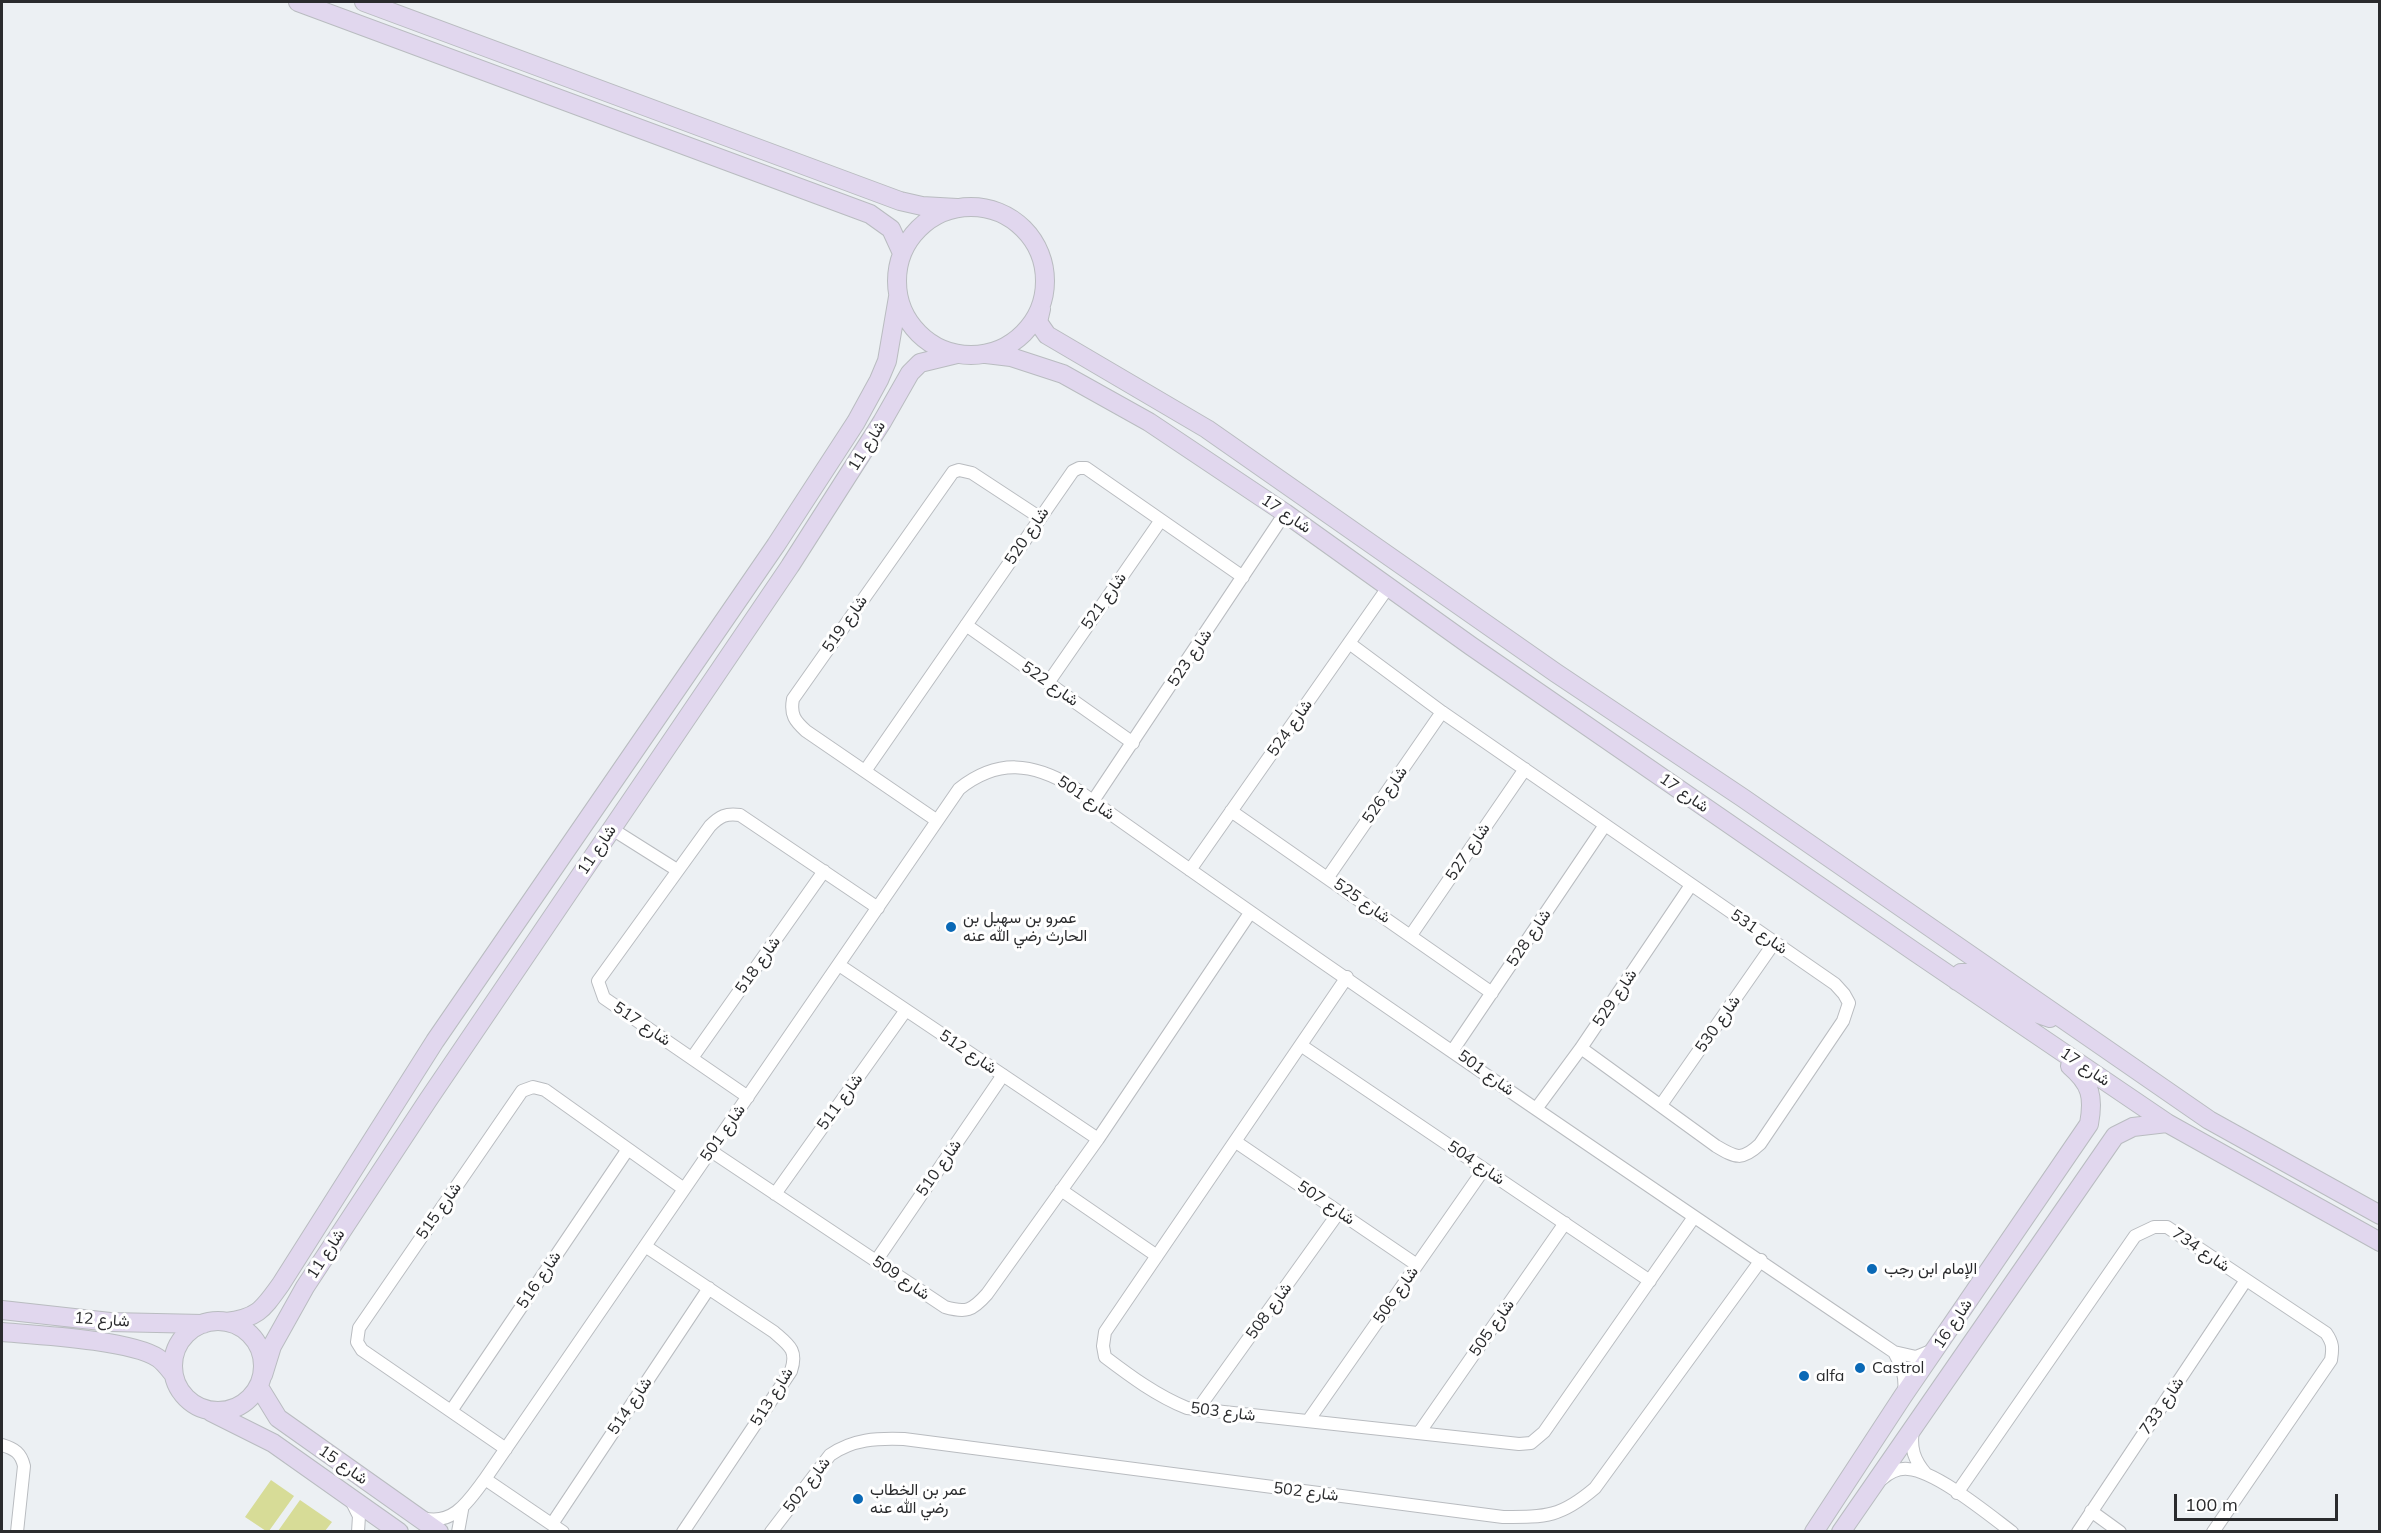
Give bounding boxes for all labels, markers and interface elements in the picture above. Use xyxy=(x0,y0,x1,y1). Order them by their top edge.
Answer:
street label: شارع 11 xyxy=(844,417,890,475)
street label: شارع 17 xyxy=(1258,491,1314,537)
street label: شارع 520 xyxy=(1001,504,1053,568)
street label: شارع 521 xyxy=(1077,569,1131,633)
street label: شارع 519 xyxy=(818,592,872,656)
street label: شارع 523 xyxy=(1164,626,1216,690)
street label: شارع 522 xyxy=(1018,657,1082,711)
street label: شارع 524 xyxy=(1263,696,1317,760)
street label: شارع 526 xyxy=(1358,763,1412,827)
street label: شارع 17 xyxy=(1656,769,1712,817)
street label: شارع 501 xyxy=(1054,772,1118,824)
street label: شارع 527 xyxy=(1442,820,1494,884)
street label: شارع 11 xyxy=(574,822,620,878)
street label: شارع 525 xyxy=(1330,874,1394,928)
street label: شارع 531 xyxy=(1727,905,1791,959)
street label: شارع 528 xyxy=(1503,906,1555,970)
place label: عمرو بن سهيل بن الحارث رضي الله عنه xyxy=(963,908,1087,946)
marker: عمرو بن سهيل بن الحارث رضي الله عنه xyxy=(944,920,958,934)
street label: شارع 518 xyxy=(731,933,785,997)
street label: شارع 529 xyxy=(1589,966,1641,1030)
street label: شارع 530 xyxy=(1691,992,1745,1056)
street label: شارع 517 xyxy=(610,998,674,1050)
street label: شارع 512 xyxy=(936,1026,1000,1078)
street label: شارع 17 xyxy=(2057,1044,2113,1090)
street label: شارع 501 xyxy=(1454,1046,1518,1100)
street label: شارع 511 xyxy=(813,1070,867,1134)
street label: شارع 501 xyxy=(696,1101,750,1165)
street label: شارع 510 xyxy=(912,1136,966,1200)
street label: شارع 504 xyxy=(1444,1137,1508,1189)
street label: شارع 507 xyxy=(1294,1177,1358,1229)
street label: شارع 515 xyxy=(412,1179,466,1243)
street label: شارع 734 xyxy=(2169,1224,2233,1276)
street label: شارع 11 xyxy=(303,1225,349,1283)
street label: شارع 516 xyxy=(513,1248,565,1312)
street label: شارع 509 xyxy=(869,1252,933,1304)
place label: الإمام ابن رجب xyxy=(1884,1259,1977,1279)
marker: الإمام ابن رجب xyxy=(1865,1262,1879,1276)
street label: شارع 506 xyxy=(1369,1263,1423,1327)
street label: شارع 508 xyxy=(1242,1279,1296,1343)
street label: شارع 505 xyxy=(1465,1296,1519,1360)
street label: شارع 16 xyxy=(1930,1296,1976,1352)
street label: شارع 12 xyxy=(74,1308,130,1332)
place label: Castrol xyxy=(1872,1358,1924,1378)
marker: Castrol xyxy=(1853,1361,1867,1375)
street label: شارع 513 xyxy=(747,1364,797,1430)
place label: alfa xyxy=(1816,1366,1844,1386)
marker: alfa xyxy=(1797,1369,1811,1383)
street label: شارع 514 xyxy=(604,1374,656,1438)
street label: شارع 733 xyxy=(2136,1374,2188,1438)
street label: شارع 503 xyxy=(1189,1399,1257,1425)
street label: شارع 15 xyxy=(315,1441,371,1489)
street label: شارع 502 xyxy=(779,1453,835,1517)
street label: شارع 502 xyxy=(1272,1479,1340,1505)
place label: عمر بن الخطاب رضي الله عنه xyxy=(870,1480,967,1518)
scale bar xyxy=(2177,1482,2340,1520)
marker: عمر بن الخطاب رضي الله عنه xyxy=(851,1492,865,1506)
text: 100 m xyxy=(2185,1493,2238,1516)

